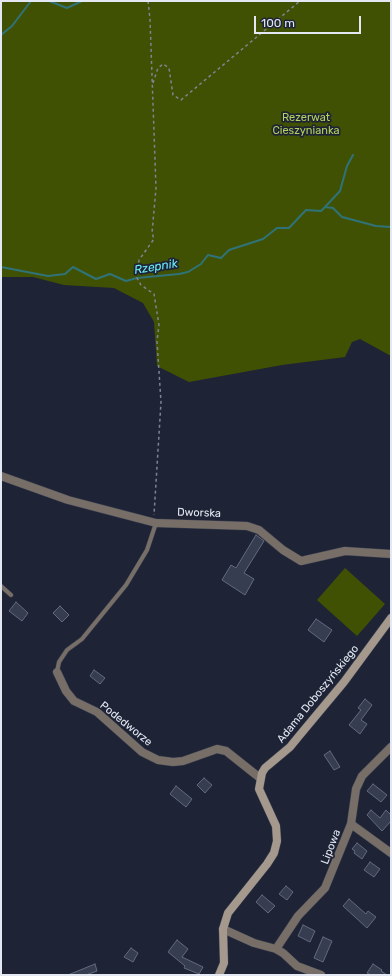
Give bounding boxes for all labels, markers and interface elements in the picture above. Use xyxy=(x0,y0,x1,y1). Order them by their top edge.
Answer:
scale bar xyxy=(256,8,363,34)
text: 100 m xyxy=(261,16,295,30)
park label: Rezerwat Cieszynianka xyxy=(272,111,340,137)
water label: Rzepnik xyxy=(133,256,179,278)
street label: Dworska xyxy=(177,506,221,520)
street label: Adama Doboszyńskiego xyxy=(274,642,362,746)
street label: Podedworze xyxy=(97,699,155,749)
street label: Lipowa xyxy=(318,828,344,866)

